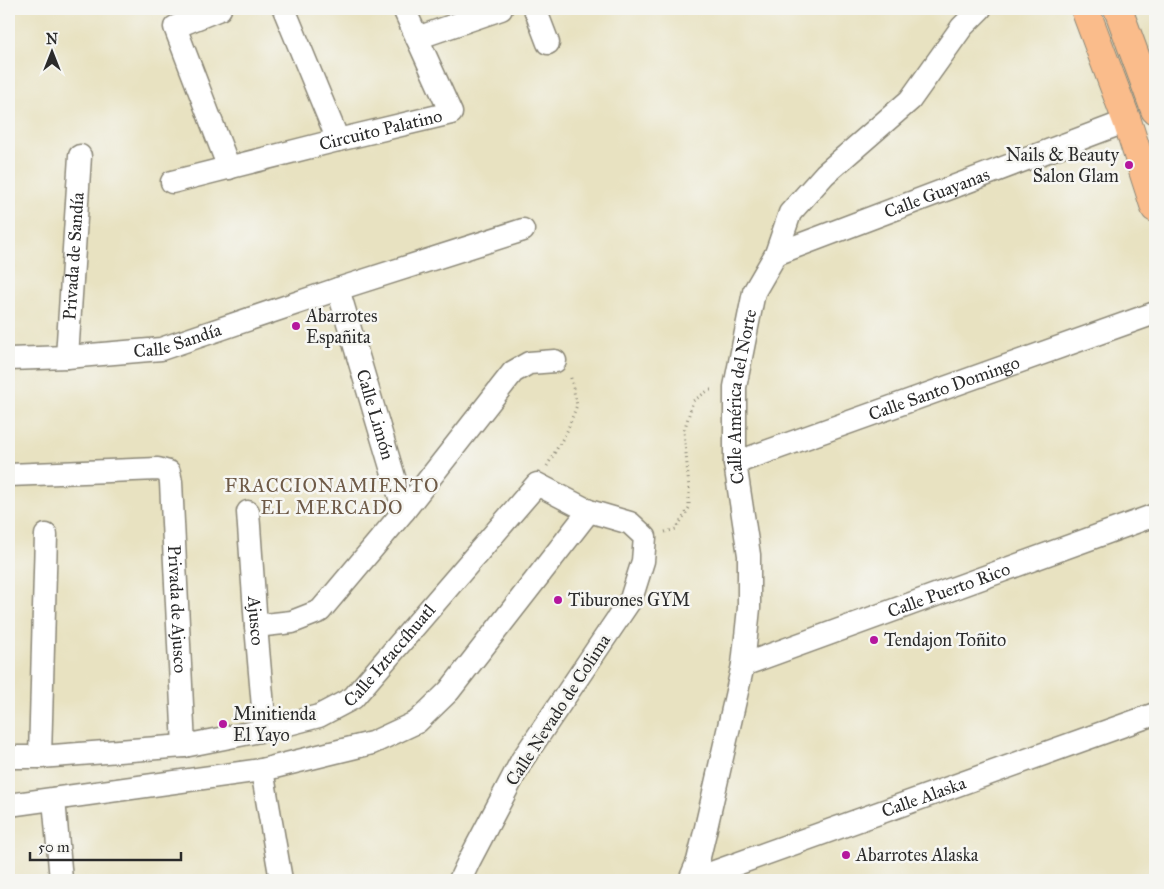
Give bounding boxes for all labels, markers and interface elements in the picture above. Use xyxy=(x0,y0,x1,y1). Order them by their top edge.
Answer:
north arrow xyxy=(28,28,78,78)
text: N xyxy=(46,31,58,48)
street label: Circuito Palatino xyxy=(317,105,444,155)
place label: Nails & Beauty Salon Glam xyxy=(1006,144,1120,187)
marker: Nails & Beauty Salon Glam xyxy=(1123,159,1135,171)
street label: Calle Guayanas xyxy=(881,163,993,223)
street label: Privada de Sandía xyxy=(58,191,89,321)
place label: Abarrotes Españita xyxy=(305,305,378,348)
street label: Calle América del Norte xyxy=(724,307,761,486)
street label: Calle Sandía xyxy=(133,318,224,362)
marker: Abarrotes Españita xyxy=(290,320,302,332)
street label: Calle Santo Domingo xyxy=(866,351,1023,425)
street label: Calle Limón xyxy=(351,367,399,463)
district label: FRACCIONAMIENTO EL MERCADO xyxy=(225,474,439,519)
street label: Privada de Ajusco xyxy=(163,544,191,674)
street label: Calle Puerto Rico xyxy=(884,558,1013,622)
place label: Tiburones GYM xyxy=(568,589,690,611)
street label: Ajusco xyxy=(243,594,269,646)
marker: Tiburones GYM xyxy=(552,594,564,606)
street label: Calle Iztaccíhuatl xyxy=(340,599,440,712)
place label: Tendajon Toñito xyxy=(884,629,1006,651)
street label: Calle Nevado de Colima xyxy=(501,630,615,790)
marker: Tendajon Toñito xyxy=(868,634,880,646)
place label: Minitienda El Yayo xyxy=(233,703,317,746)
marker: Minitienda El Yayo xyxy=(217,718,229,730)
street label: Calle Alaska xyxy=(878,772,969,822)
scale bar xyxy=(30,829,181,861)
text: 50 m xyxy=(38,838,70,856)
place label: Abarrotes Alaska xyxy=(855,844,979,866)
marker: Abarrotes Alaska xyxy=(840,849,852,861)

